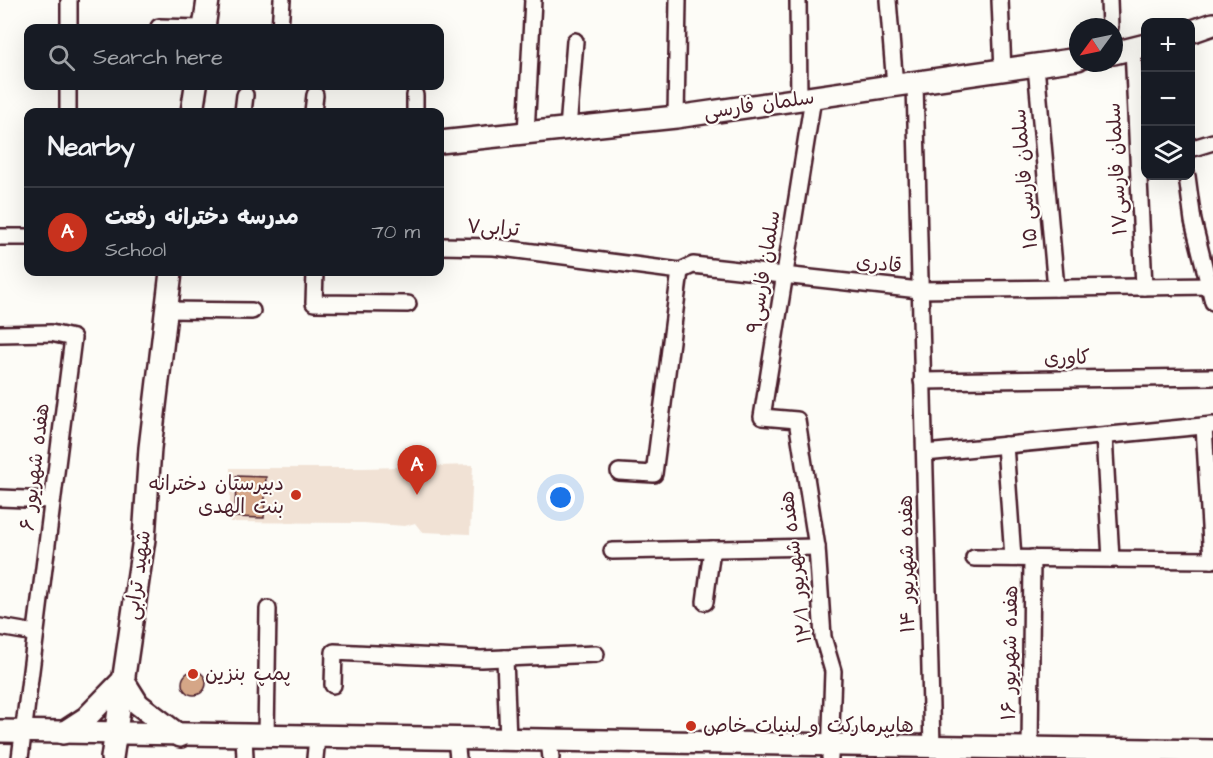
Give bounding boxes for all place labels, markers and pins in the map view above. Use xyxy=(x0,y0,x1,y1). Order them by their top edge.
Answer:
pin: A xyxy=(398,446,436,495)
place label: دبیرستان دخترانه بنت الهدی xyxy=(148,470,284,521)
marker: دبیرستان دخترانه بنت الهدی xyxy=(289,488,303,502)
place label: پمپ بنزین xyxy=(205,660,291,688)
marker: پمپ بنزین xyxy=(186,667,200,681)
place label: هایپرمارکت و لبنیات خاص xyxy=(703,712,914,740)
marker: هایپرمارکت و لبنیات خاص xyxy=(684,719,698,733)

